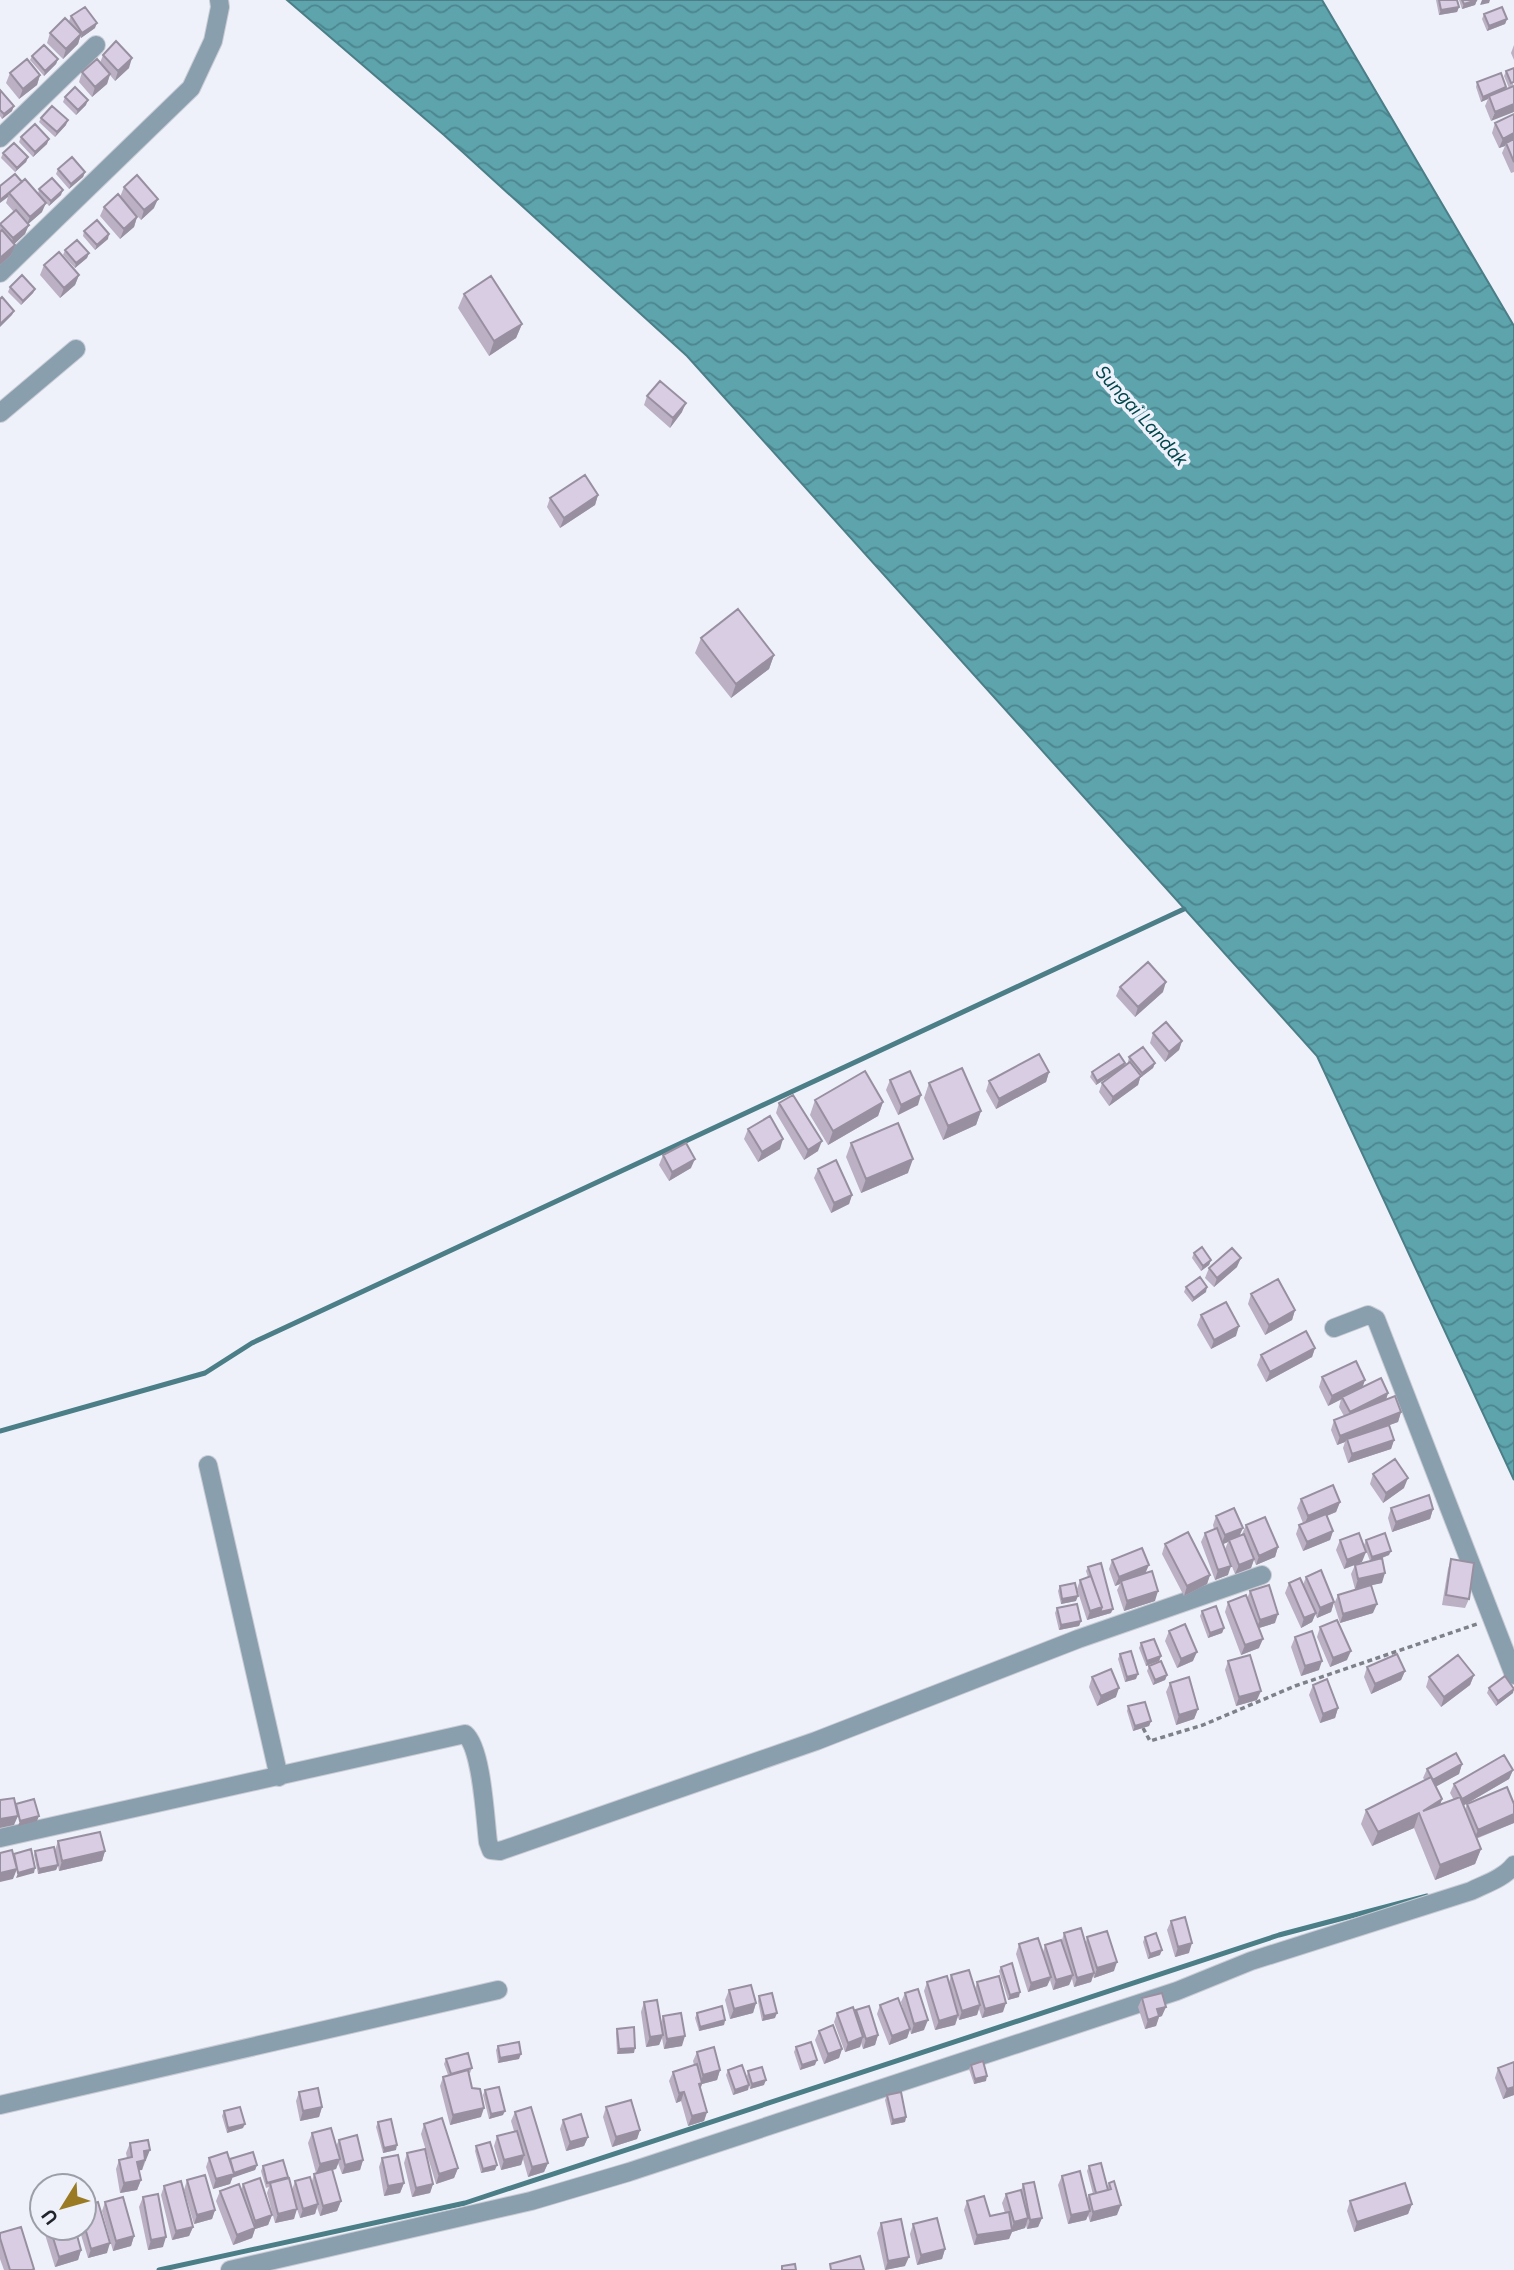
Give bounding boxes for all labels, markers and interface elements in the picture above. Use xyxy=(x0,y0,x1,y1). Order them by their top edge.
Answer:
water label: Sungai Landak xyxy=(1090,360,1193,471)
north arrow xyxy=(28,2172,98,2242)
text: U xyxy=(37,2205,63,2229)

